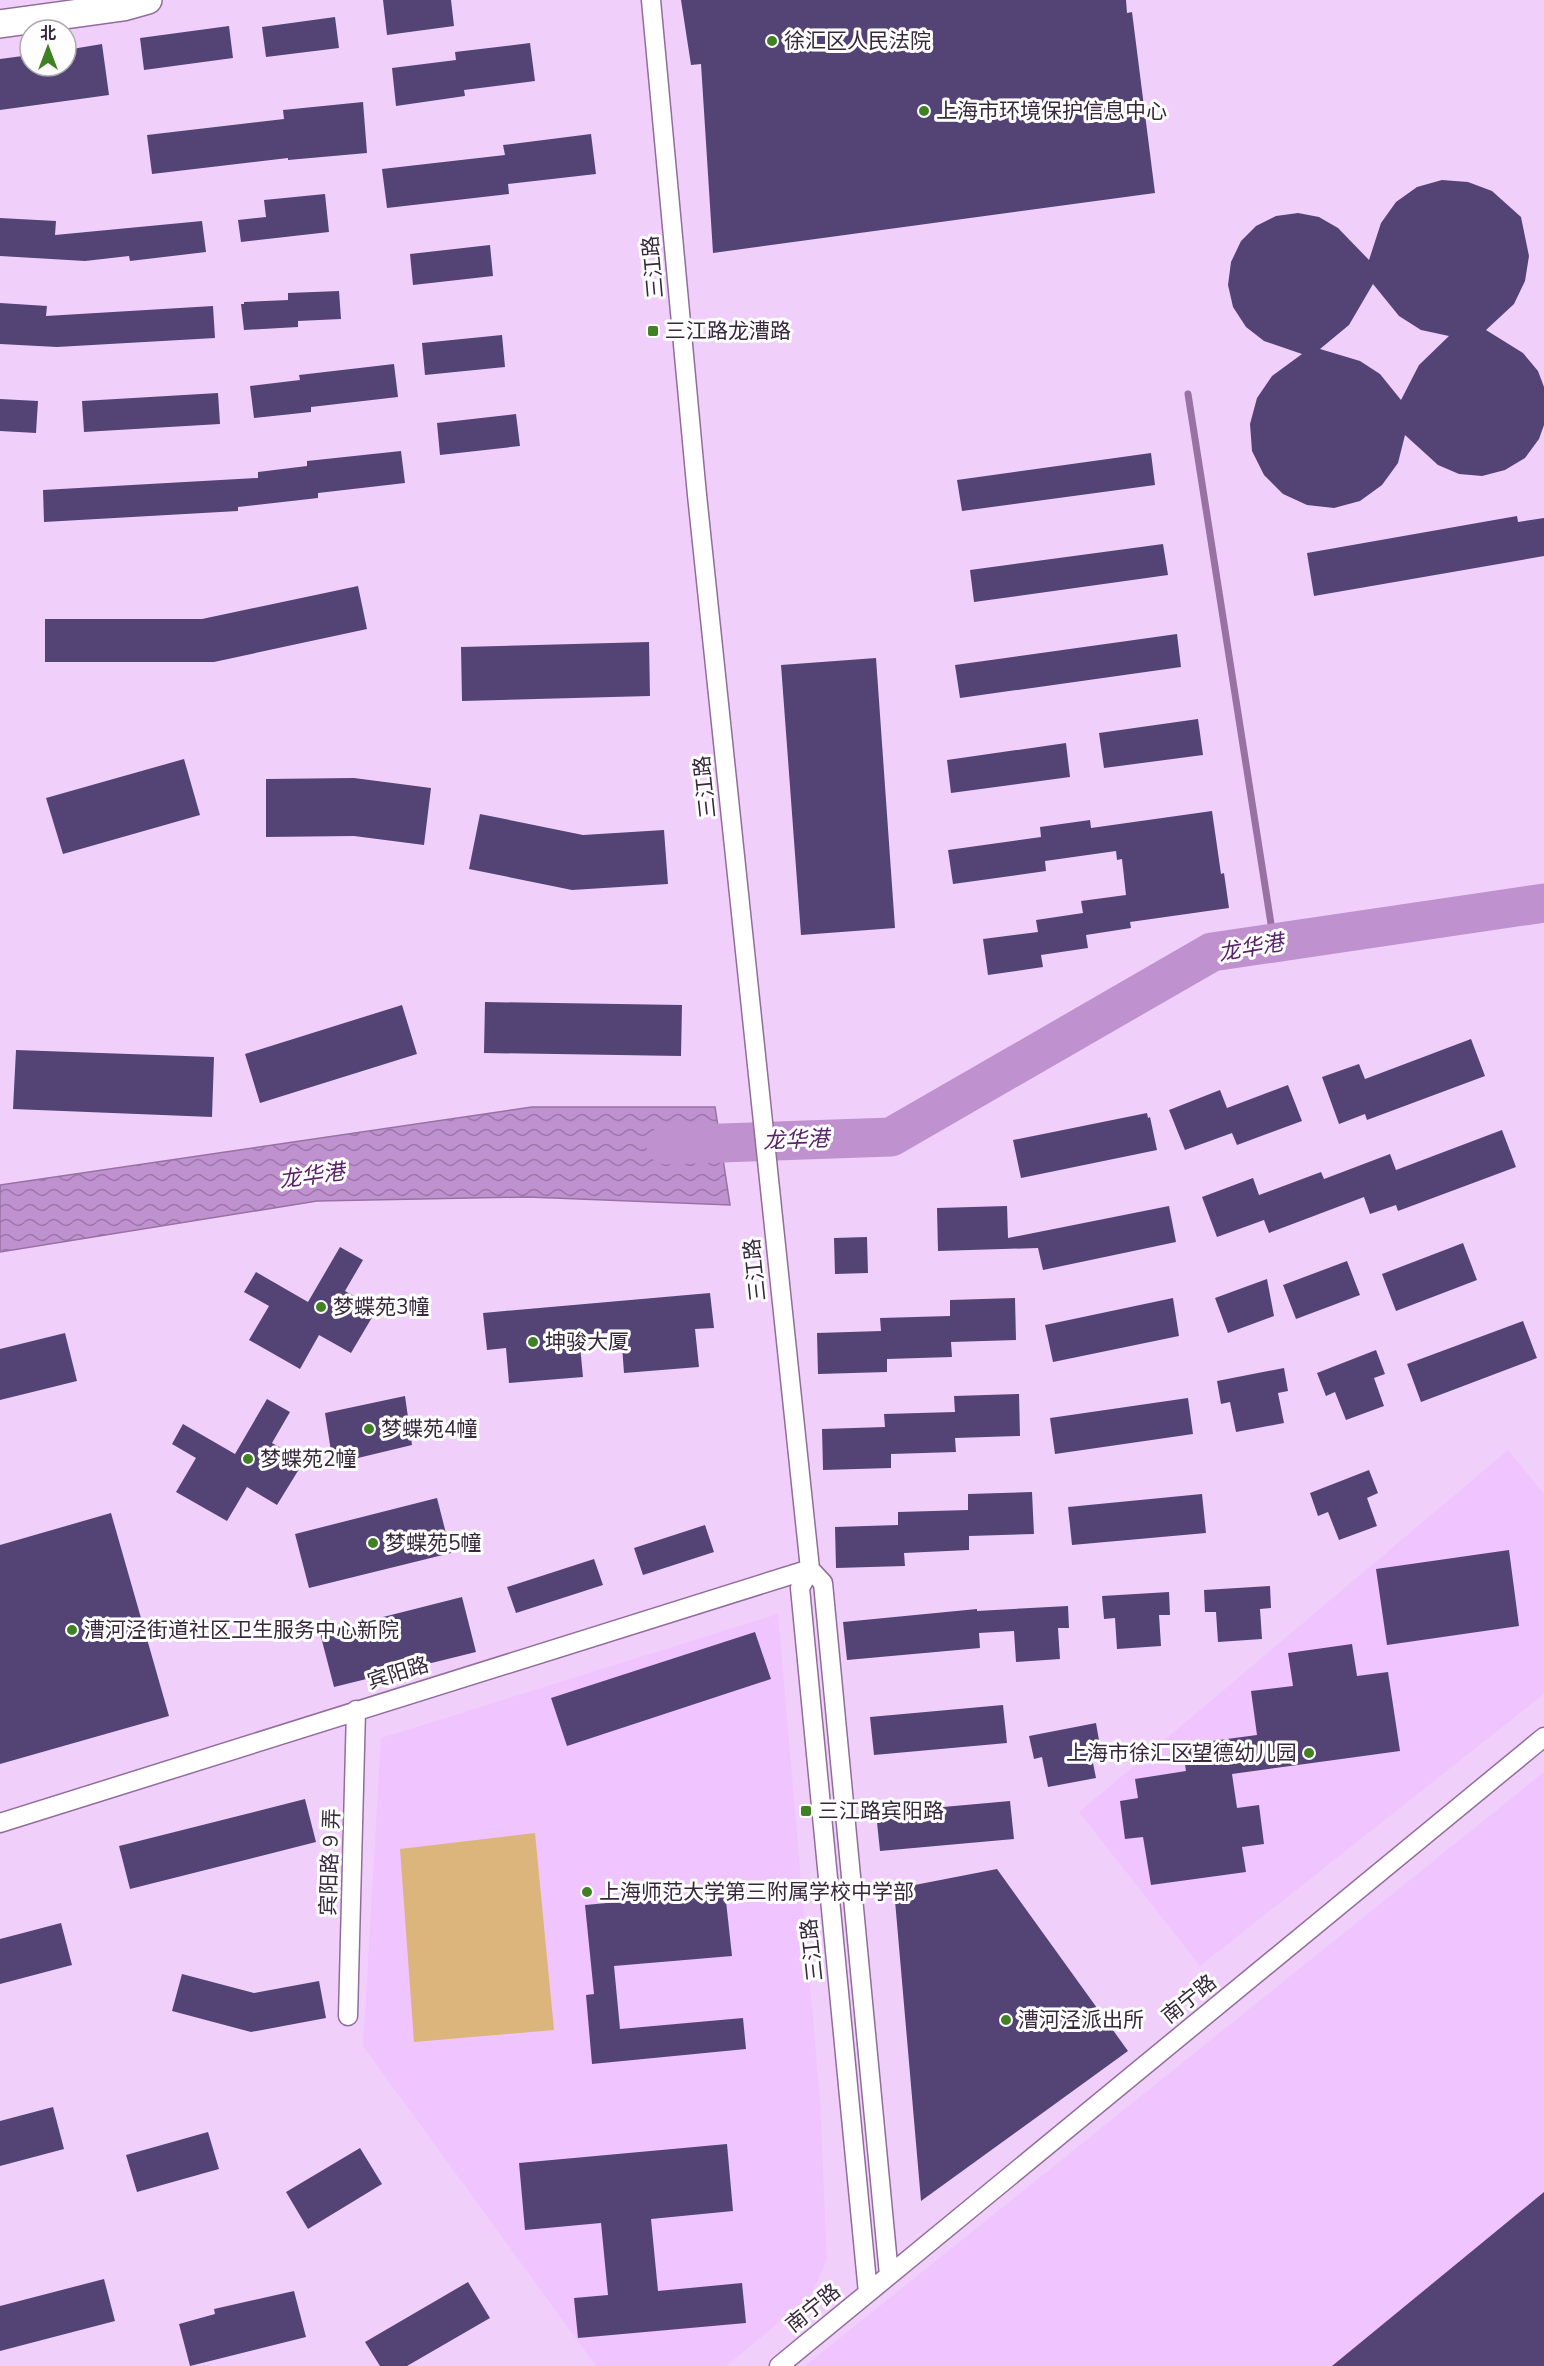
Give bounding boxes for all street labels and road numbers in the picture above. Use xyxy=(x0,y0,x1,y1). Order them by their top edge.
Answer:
street label: 三江路 xyxy=(636,234,670,300)
street label: 三江路 xyxy=(688,754,722,820)
street label: 三江路 xyxy=(738,1237,772,1303)
street label: 宾阳路 xyxy=(364,1650,432,1696)
street label: 宾阳路 9 弄 xyxy=(314,1808,346,1916)
street label: 三江路 xyxy=(795,1917,829,1983)
street label: 南宁路 xyxy=(1156,1968,1222,2030)
street label: 南宁路 xyxy=(780,2277,846,2339)

